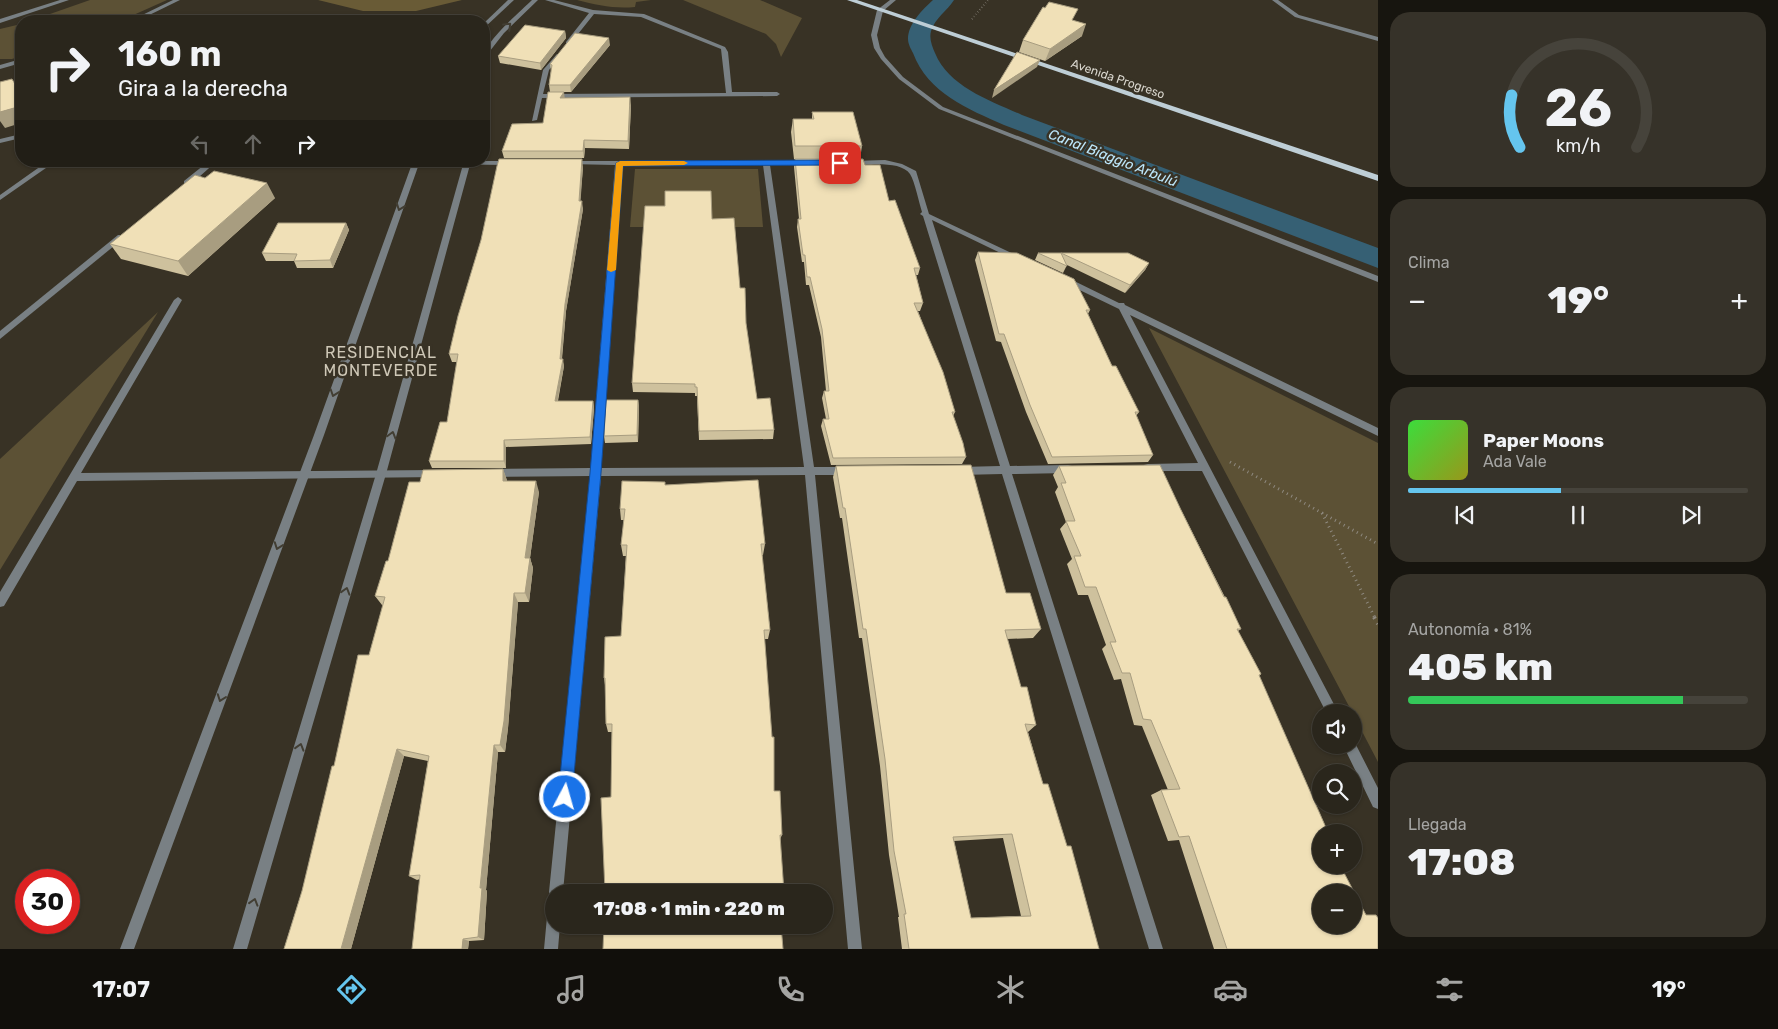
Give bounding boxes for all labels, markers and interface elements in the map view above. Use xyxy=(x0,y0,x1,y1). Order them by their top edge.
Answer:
one-way arrow xyxy=(502,23,511,32)
text: 160 m xyxy=(118,33,222,75)
icon: right xyxy=(35,35,100,100)
street label: Avenida Progreso xyxy=(1069,56,1167,102)
text: Gira a la derecha xyxy=(118,75,288,102)
text: 26 xyxy=(1544,77,1612,139)
water label: Canal Biaggio Arbulú xyxy=(1046,126,1180,191)
icon: left xyxy=(186,130,214,158)
icon: ahead xyxy=(239,130,267,158)
icon: right xyxy=(292,130,320,158)
text: km/h xyxy=(1556,135,1600,156)
pin xyxy=(819,142,861,184)
icon: arrive xyxy=(826,149,854,177)
one-way arrow xyxy=(396,202,406,211)
text: Clima xyxy=(1408,253,1449,272)
text: 19° xyxy=(1548,277,1609,323)
text: − xyxy=(1408,284,1426,317)
text: + xyxy=(1731,284,1748,317)
district label: RESIDENCIAL MONTEVERDE xyxy=(324,343,438,380)
one-way arrow xyxy=(329,388,339,397)
text: Paper Moons xyxy=(1483,429,1604,452)
one-way arrow xyxy=(387,431,397,439)
text: Ada Vale xyxy=(1483,452,1547,471)
icon: previous xyxy=(1451,501,1479,529)
icon: pause xyxy=(1564,501,1592,529)
icon: next xyxy=(1677,501,1705,529)
one-way arrow xyxy=(273,541,283,549)
one-way arrow xyxy=(341,587,351,595)
text: Autonomía · 81% xyxy=(1408,620,1532,639)
text: 405 km xyxy=(1408,644,1553,690)
one-way arrow xyxy=(217,693,227,702)
map controls xyxy=(1312,704,1362,934)
button: sound xyxy=(1312,704,1362,754)
one-way arrow xyxy=(295,743,305,751)
button: search xyxy=(1312,764,1362,814)
position arrow xyxy=(538,770,590,822)
text: Llegada xyxy=(1408,815,1467,834)
button: + xyxy=(1312,824,1362,874)
text: 17:08 xyxy=(1408,839,1515,885)
speed limit sign: 30 xyxy=(15,869,80,934)
button: − xyxy=(1312,884,1362,934)
text: 17:08 · 1 min · 220 m xyxy=(593,897,785,920)
one-way arrow xyxy=(248,899,258,907)
icon: directions xyxy=(334,972,369,1007)
icon: music xyxy=(554,972,589,1007)
icon: phone xyxy=(773,972,808,1007)
icon: climate xyxy=(993,972,1028,1007)
icon: car xyxy=(1213,972,1248,1007)
icon: filters xyxy=(1432,972,1467,1007)
text: 17:07 xyxy=(92,976,150,1003)
text: 19° xyxy=(1652,976,1686,1003)

